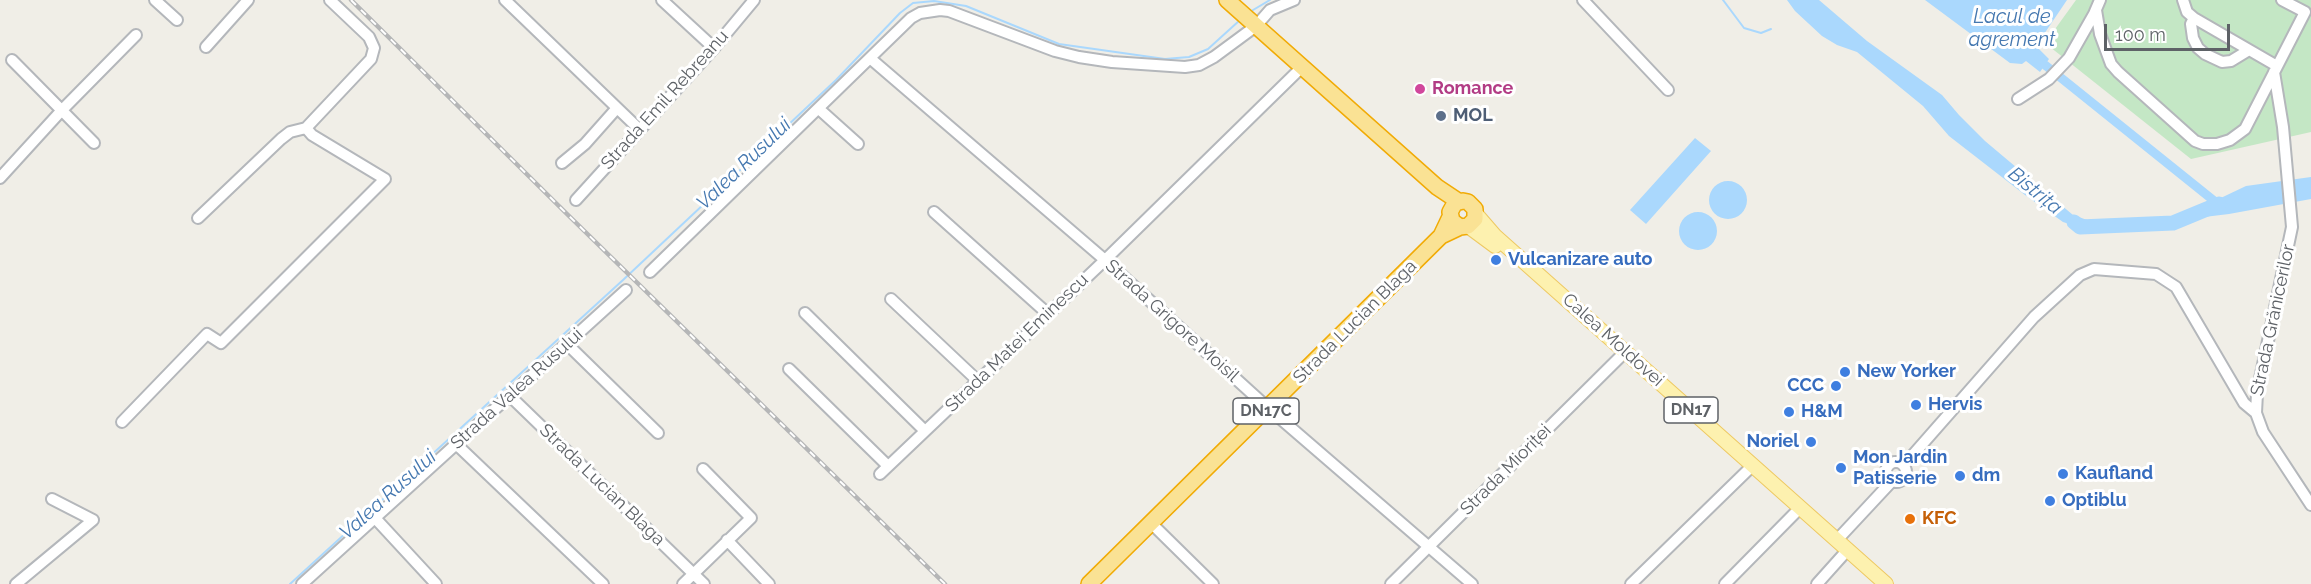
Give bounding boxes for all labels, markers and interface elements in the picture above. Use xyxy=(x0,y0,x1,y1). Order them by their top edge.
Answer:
water label: Lacul de agrement xyxy=(1969,5,2055,52)
scale bar xyxy=(2107,12,2233,50)
text: 100 m xyxy=(2115,24,2166,45)
street label: Strada Emil Rebreanu xyxy=(597,26,733,174)
place label: Romance xyxy=(1432,78,1513,100)
marker: Romance xyxy=(1413,82,1427,96)
place label: MOL xyxy=(1453,105,1493,127)
marker: MOL xyxy=(1434,109,1448,123)
water label: Valea Rusului xyxy=(692,113,796,215)
water label: Bistrița xyxy=(2003,162,2067,220)
street label: Strada Grănicerilor xyxy=(2246,242,2300,398)
place label: Vulcanizare auto xyxy=(1508,249,1652,271)
marker: Vulcanizare auto xyxy=(1489,253,1503,267)
street label: Strada Grigore Moisil xyxy=(1101,255,1243,387)
street label: Strada Lucian Blaga xyxy=(1289,256,1421,388)
street label: Strada Matei Eminescu xyxy=(941,269,1093,417)
street label: Calea Moldovei xyxy=(1558,289,1668,391)
street label: Strada Valea Rusului xyxy=(446,324,588,454)
place label: New Yorker xyxy=(1857,361,1956,383)
marker: New Yorker xyxy=(1838,365,1852,379)
place label: CCC xyxy=(1787,375,1824,397)
marker: CCC xyxy=(1829,379,1843,393)
place label: Hervis xyxy=(1928,394,1982,416)
road number: DN17 xyxy=(1664,397,1718,423)
road number: DN17C xyxy=(1233,398,1299,424)
marker: Hervis xyxy=(1909,398,1923,412)
place label: H&M xyxy=(1801,401,1843,423)
marker: H&M xyxy=(1782,405,1796,419)
street label: Strada Lucian Blaga xyxy=(535,420,669,550)
street label: Strada Mioriței xyxy=(1456,420,1556,520)
place label: Noriel xyxy=(1746,431,1799,453)
marker: Noriel xyxy=(1804,435,1818,449)
water label: Valea Rusului xyxy=(335,445,441,545)
place label: Mon Jardin Patisserie xyxy=(1853,447,1947,490)
marker: Mon Jardin Patisserie xyxy=(1834,461,1848,475)
place label: Kaufland xyxy=(2075,463,2153,485)
place label: dm xyxy=(1972,465,2000,487)
marker: Kaufland xyxy=(2056,467,2070,481)
marker: dm xyxy=(1953,469,1967,483)
place label: Optiblu xyxy=(2062,490,2127,512)
marker: Optiblu xyxy=(2043,494,2057,508)
place label: KFC xyxy=(1922,508,1957,530)
marker: KFC xyxy=(1903,512,1917,526)

